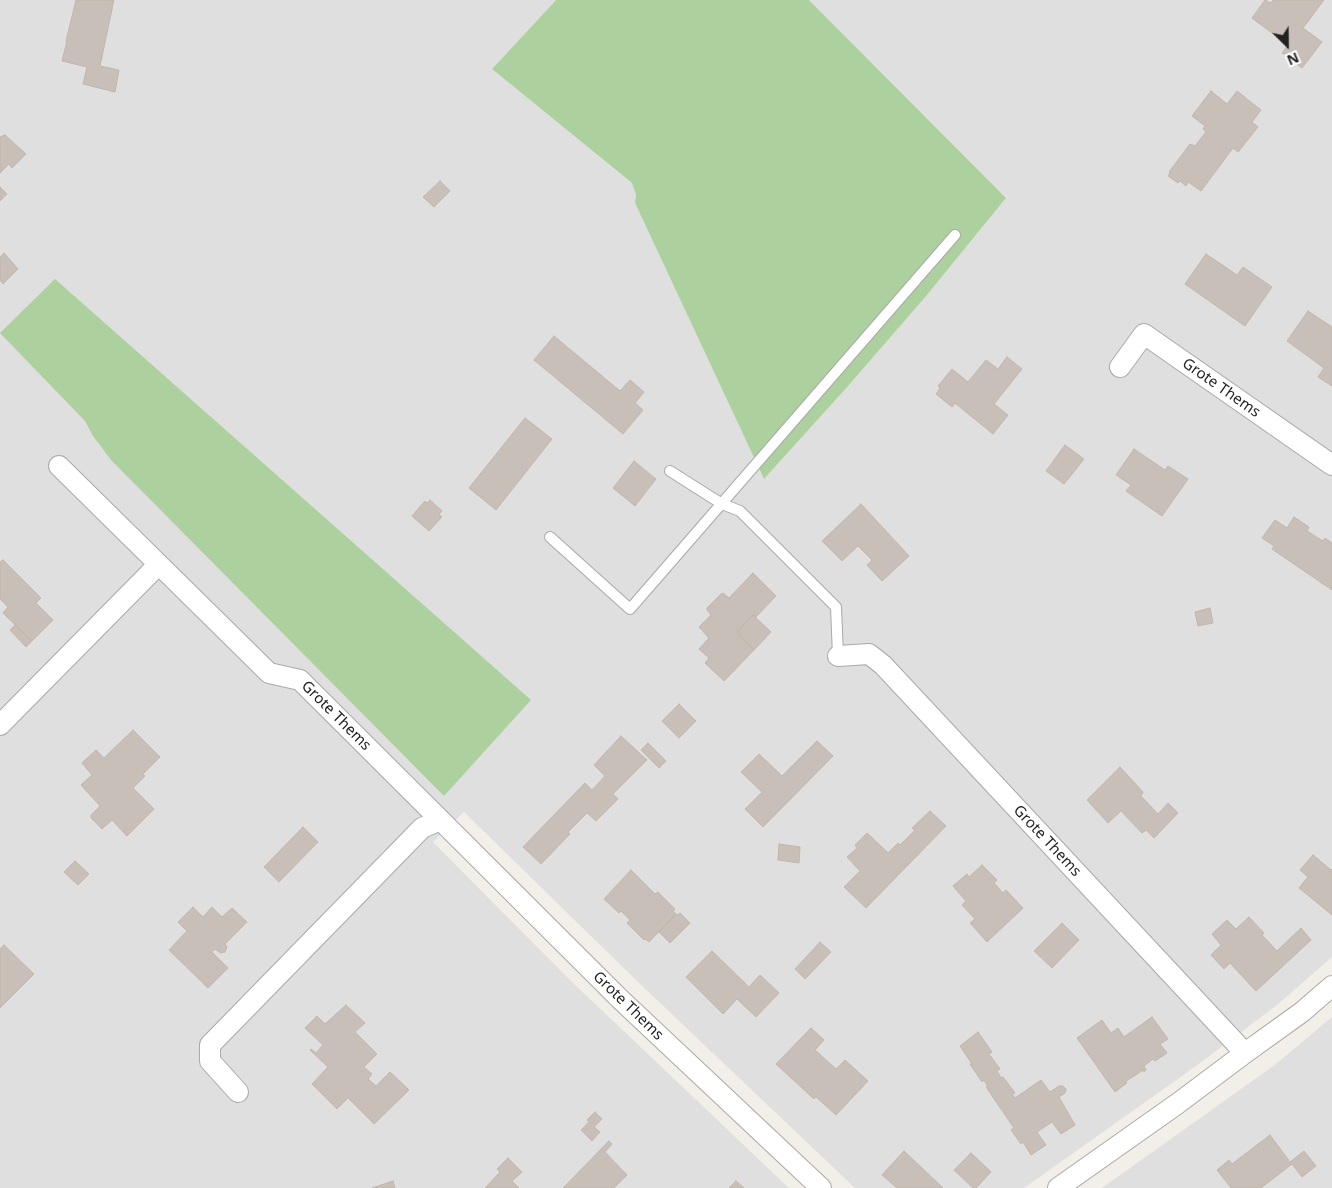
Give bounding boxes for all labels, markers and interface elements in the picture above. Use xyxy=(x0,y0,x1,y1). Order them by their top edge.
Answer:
north arrow xyxy=(1262,20,1312,70)
text: N xyxy=(1284,48,1302,70)
street label: Grote Thems xyxy=(1179,355,1263,421)
street label: Grote Thems xyxy=(297,677,375,755)
street label: Grote Thems xyxy=(1009,802,1085,880)
street label: Grote Thems xyxy=(589,968,667,1044)

